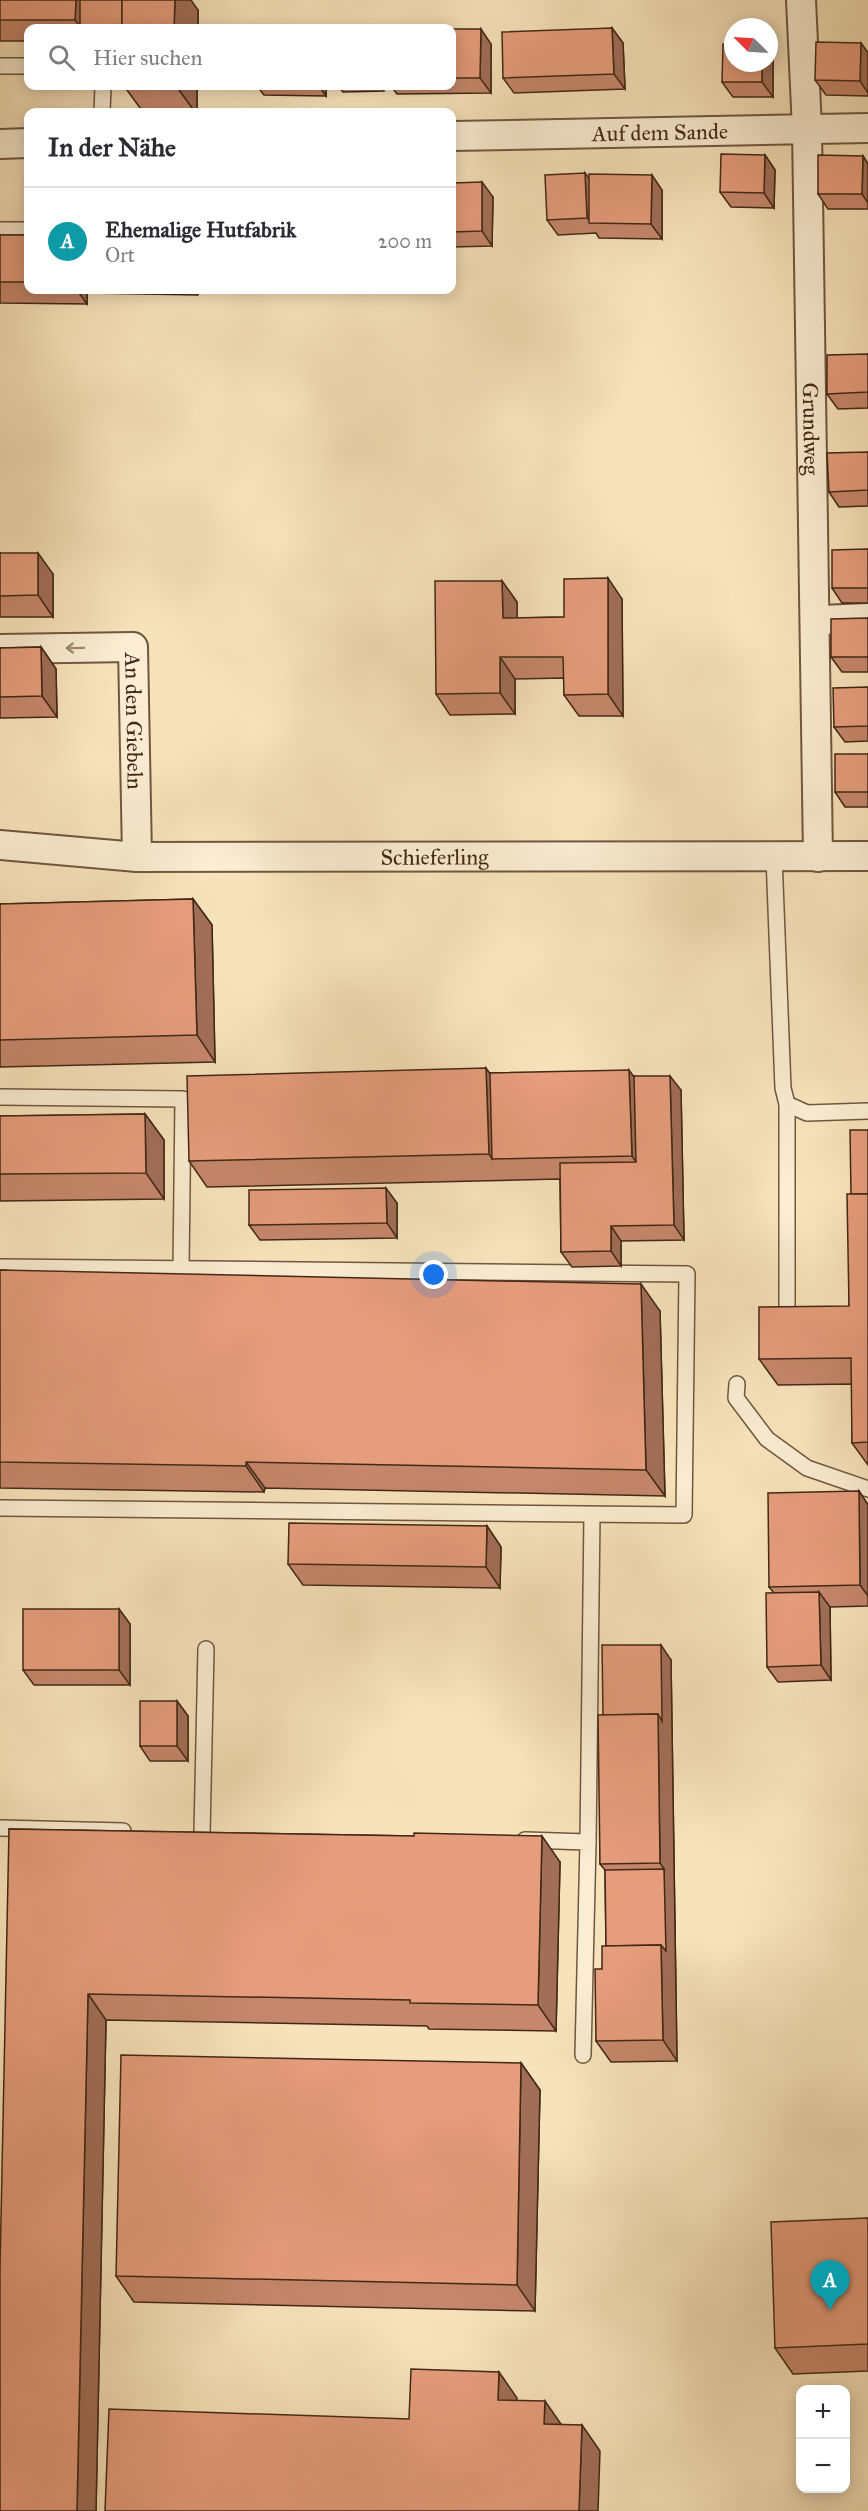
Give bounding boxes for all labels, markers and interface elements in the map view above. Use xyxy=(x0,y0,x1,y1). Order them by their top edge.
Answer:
north arrow xyxy=(724,18,778,72)
search box xyxy=(24,24,456,90)
icon: search xyxy=(45,41,78,74)
text: Hier suchen xyxy=(93,44,202,71)
street label: Auf dem Sande xyxy=(591,117,728,147)
text: In der Nähe xyxy=(48,131,176,163)
text: Ehemalige Hutfabrik xyxy=(105,216,296,243)
text: A xyxy=(61,229,74,253)
text: 200 m xyxy=(378,229,432,253)
text: Ort xyxy=(105,243,135,267)
street label: Grundweg xyxy=(797,382,826,476)
one-way arrow xyxy=(65,642,85,654)
street label: An den Giebeln xyxy=(120,651,149,790)
street label: Schieferling xyxy=(380,843,489,870)
your location xyxy=(419,1260,448,1289)
pin: A xyxy=(810,2260,850,2310)
map controls xyxy=(796,2385,850,2493)
button: + xyxy=(796,2385,850,2439)
button: − xyxy=(796,2439,850,2493)

